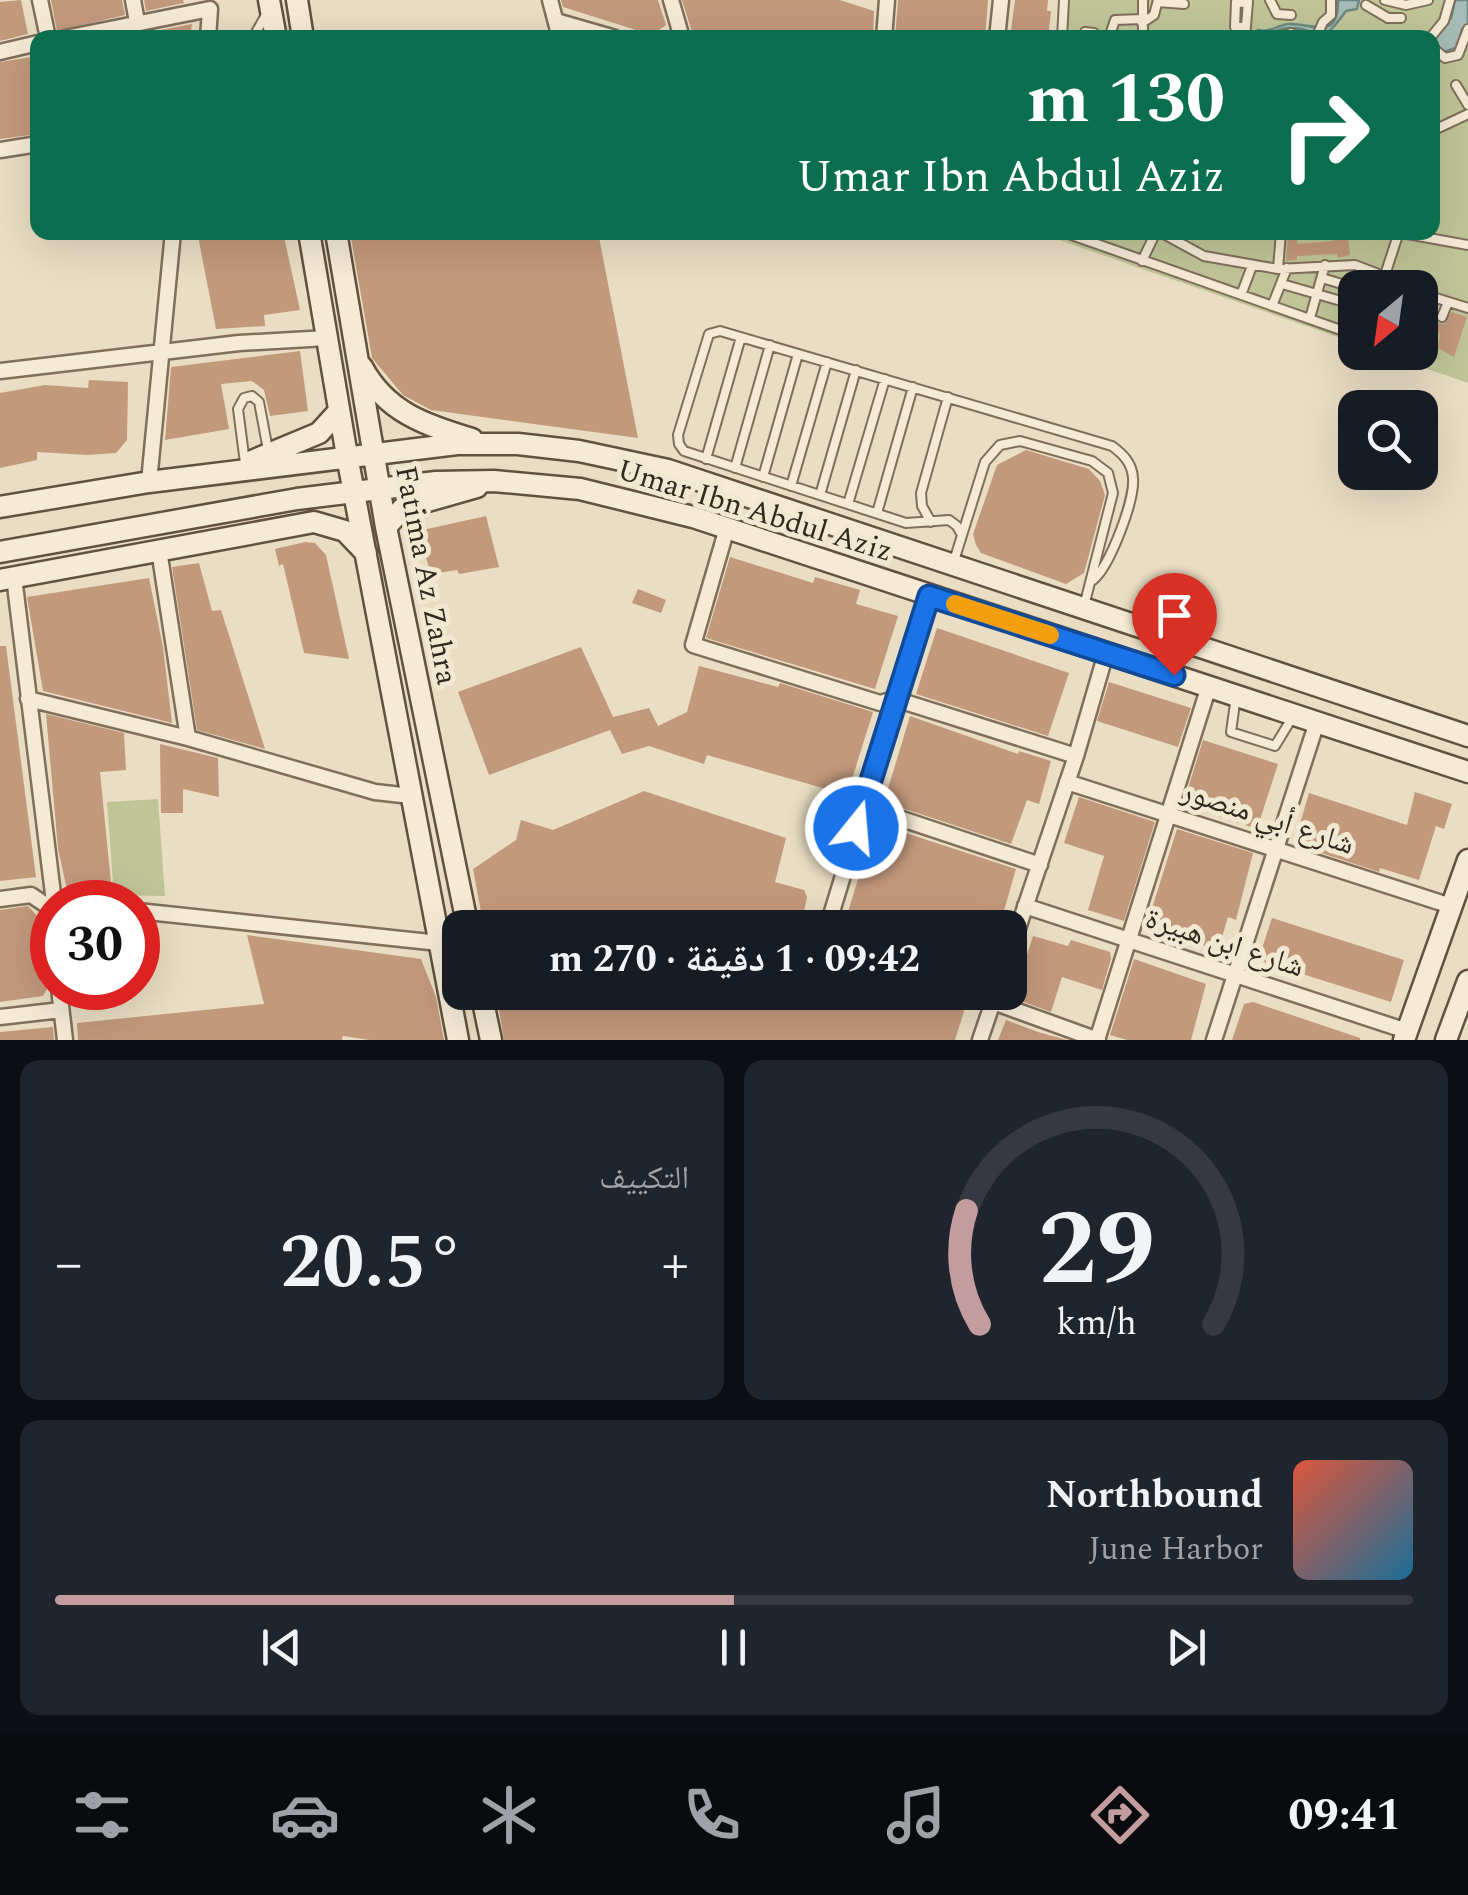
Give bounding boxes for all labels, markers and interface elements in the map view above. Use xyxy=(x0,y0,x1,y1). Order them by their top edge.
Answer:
text: 130 m xyxy=(1027,47,1225,153)
icon: right xyxy=(1260,70,1390,200)
text: Umar Ibn Abdul Aziz xyxy=(796,143,1225,212)
north arrow xyxy=(1338,270,1438,370)
map controls xyxy=(1338,270,1438,490)
button: search xyxy=(1338,390,1438,490)
street label: Umar Ibn Abdul Aziz xyxy=(611,447,898,575)
street label: Fatima Az Zahra xyxy=(382,462,470,689)
pin xyxy=(1132,573,1217,676)
icon: arrive xyxy=(1147,588,1202,643)
street label: شارع أبي منصور xyxy=(1174,768,1360,868)
position arrow xyxy=(804,776,908,880)
speed limit sign: 30 xyxy=(30,880,160,1010)
street label: شارع ابن هبيرة xyxy=(1140,896,1310,990)
text: 09:42 · 1 دقيقة · 270 m xyxy=(549,931,920,989)
text: التكييف xyxy=(599,1154,689,1203)
text: 29 xyxy=(1038,1172,1154,1330)
text: 20.5° xyxy=(280,1207,464,1321)
text: − xyxy=(55,1223,83,1306)
text: + xyxy=(661,1223,689,1306)
text: km/h xyxy=(1056,1296,1136,1351)
text: Northbound xyxy=(1046,1467,1263,1525)
text: June Harbor xyxy=(1088,1525,1263,1574)
icon: previous xyxy=(254,1620,309,1675)
icon: pause xyxy=(706,1620,761,1675)
icon: next xyxy=(1159,1620,1214,1675)
icon: filters xyxy=(67,1780,137,1850)
icon: car xyxy=(270,1780,340,1850)
icon: climate xyxy=(474,1780,544,1850)
icon: phone xyxy=(677,1780,747,1850)
icon: music xyxy=(881,1780,951,1850)
icon: directions xyxy=(1085,1780,1155,1850)
text: 09:41 xyxy=(1288,1781,1401,1850)

